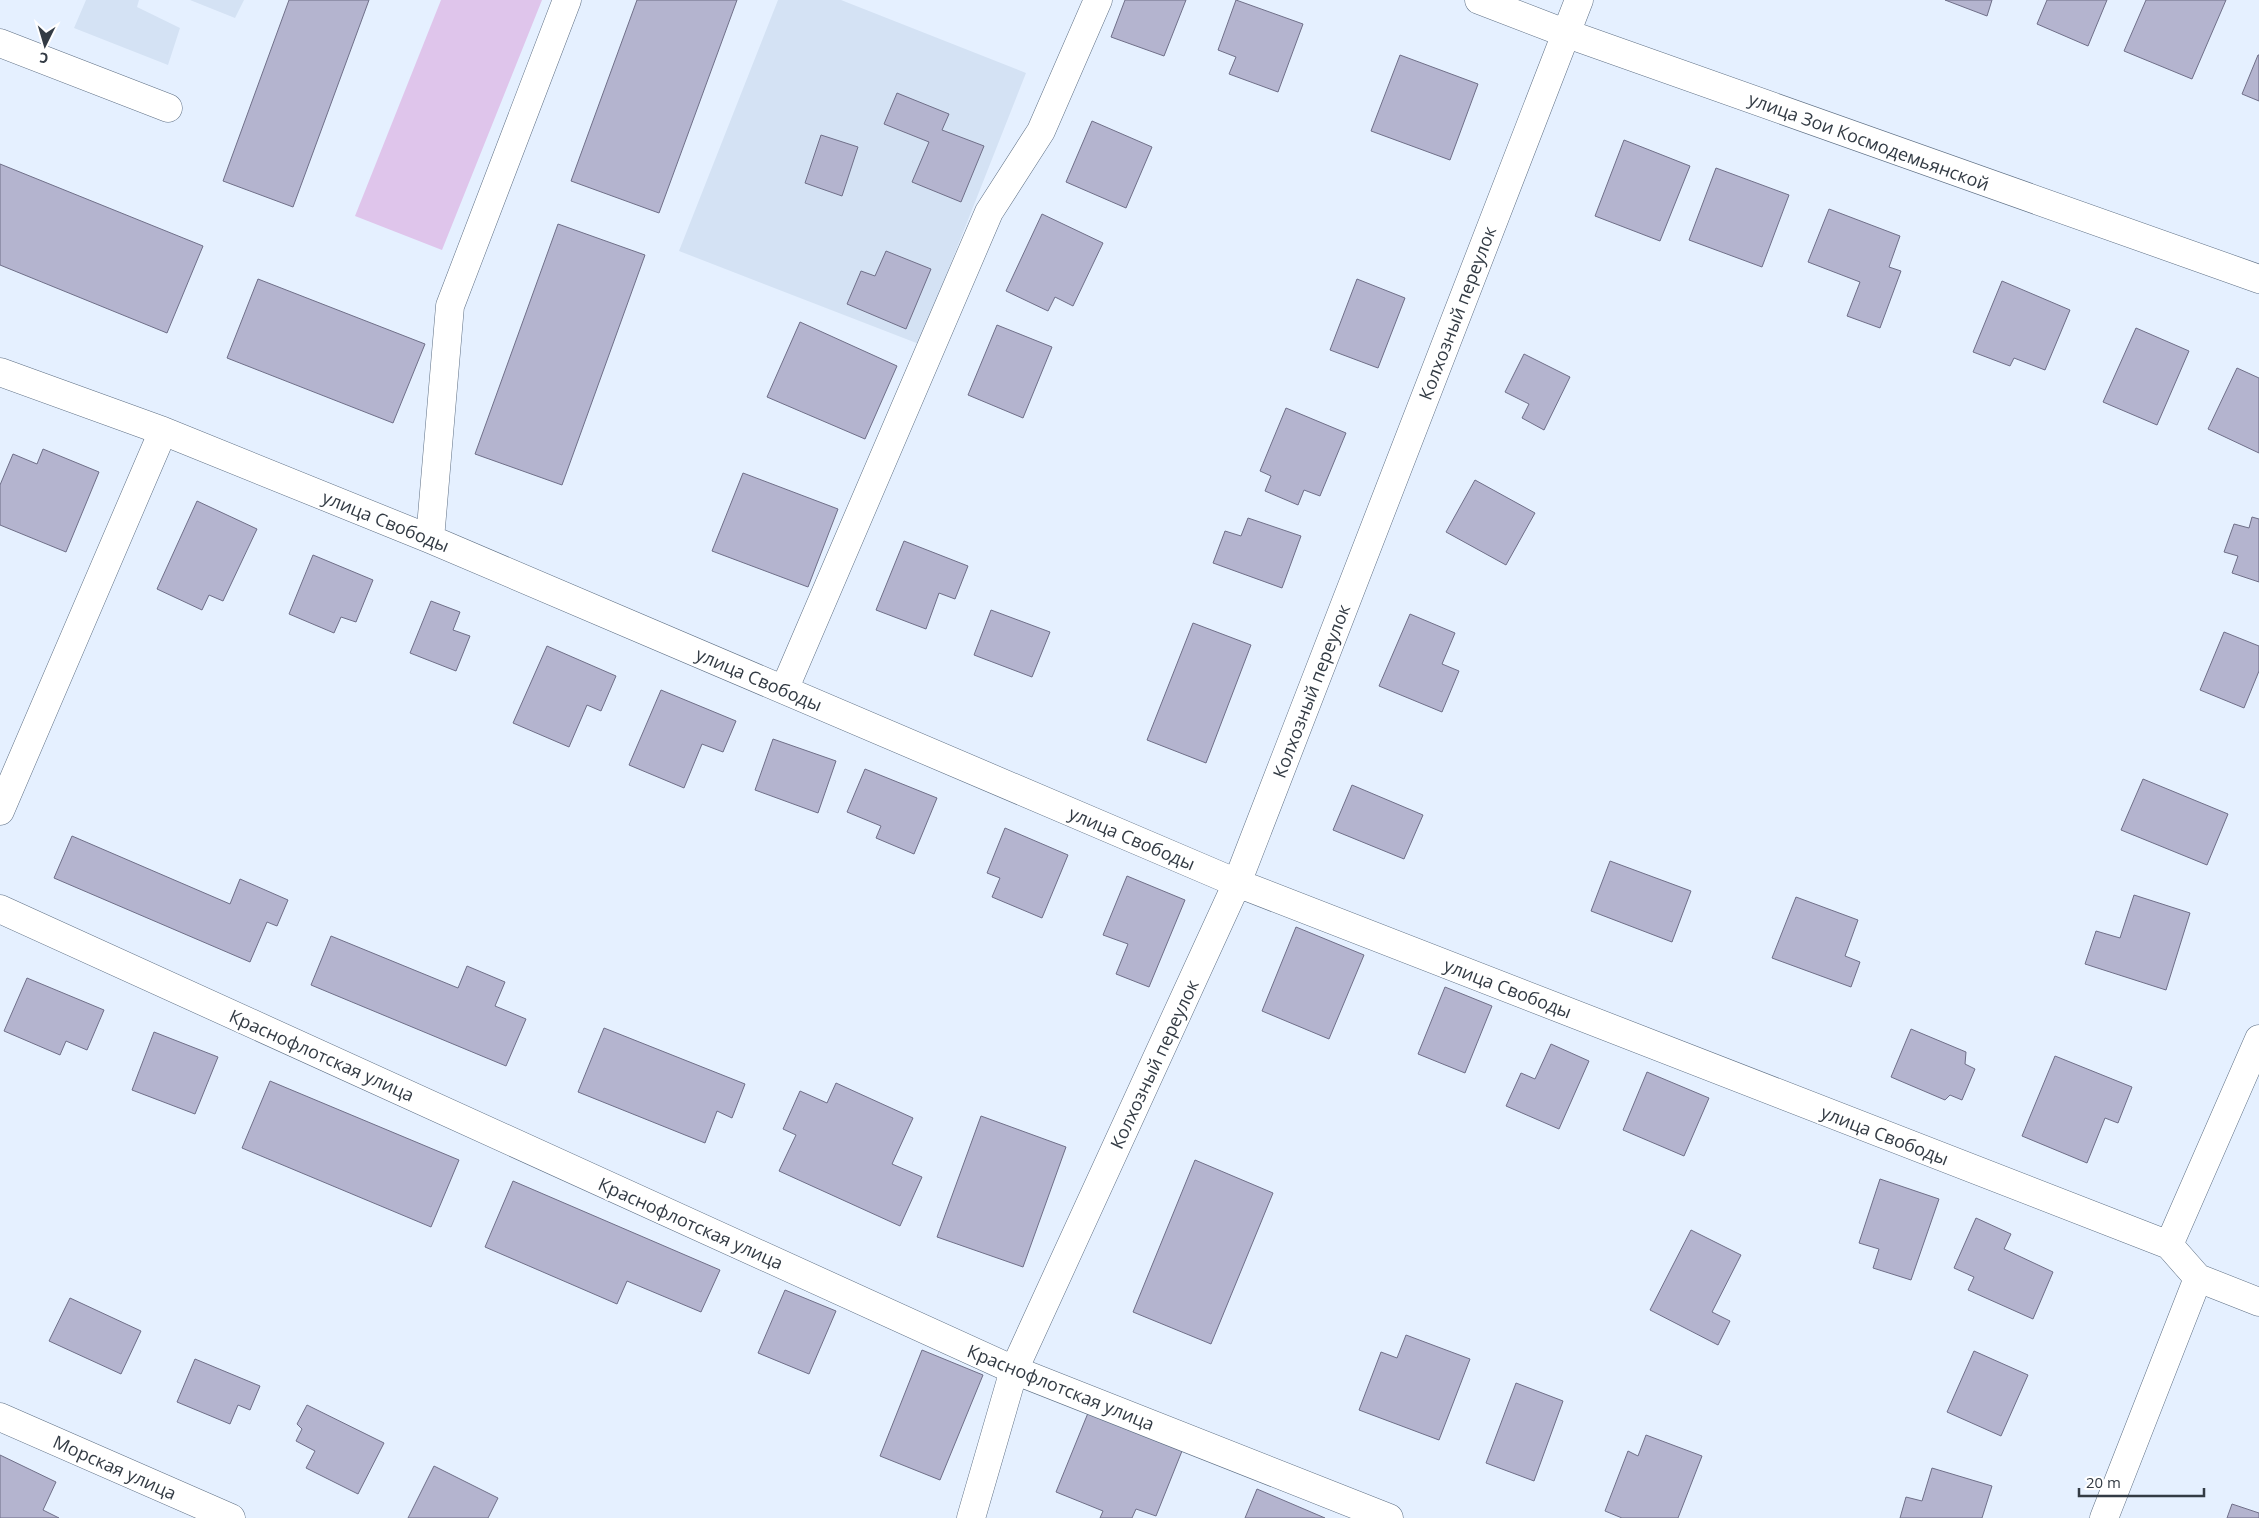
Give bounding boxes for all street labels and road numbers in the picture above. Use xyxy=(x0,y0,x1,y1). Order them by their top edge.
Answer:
street label: улица Зои Космодемьянской xyxy=(1745,86,1993,196)
street label: Колхозный переулок xyxy=(1413,222,1501,403)
street label: улица Свободы xyxy=(319,485,453,557)
street label: Колхозный переулок xyxy=(1267,600,1355,781)
street label: улица Свободы xyxy=(692,642,826,716)
street label: улица Свободы xyxy=(1065,801,1199,875)
street label: улица Свободы xyxy=(1441,953,1575,1023)
street label: Колхозный переулок xyxy=(1104,975,1204,1153)
street label: Краснофлотская улица xyxy=(226,1003,418,1107)
street label: улица Свободы xyxy=(1818,1100,1952,1170)
street label: Краснофлотская улица xyxy=(595,1171,787,1275)
street label: Краснофлотская улица xyxy=(964,1338,1158,1436)
street label: Морская улица xyxy=(50,1429,180,1505)

